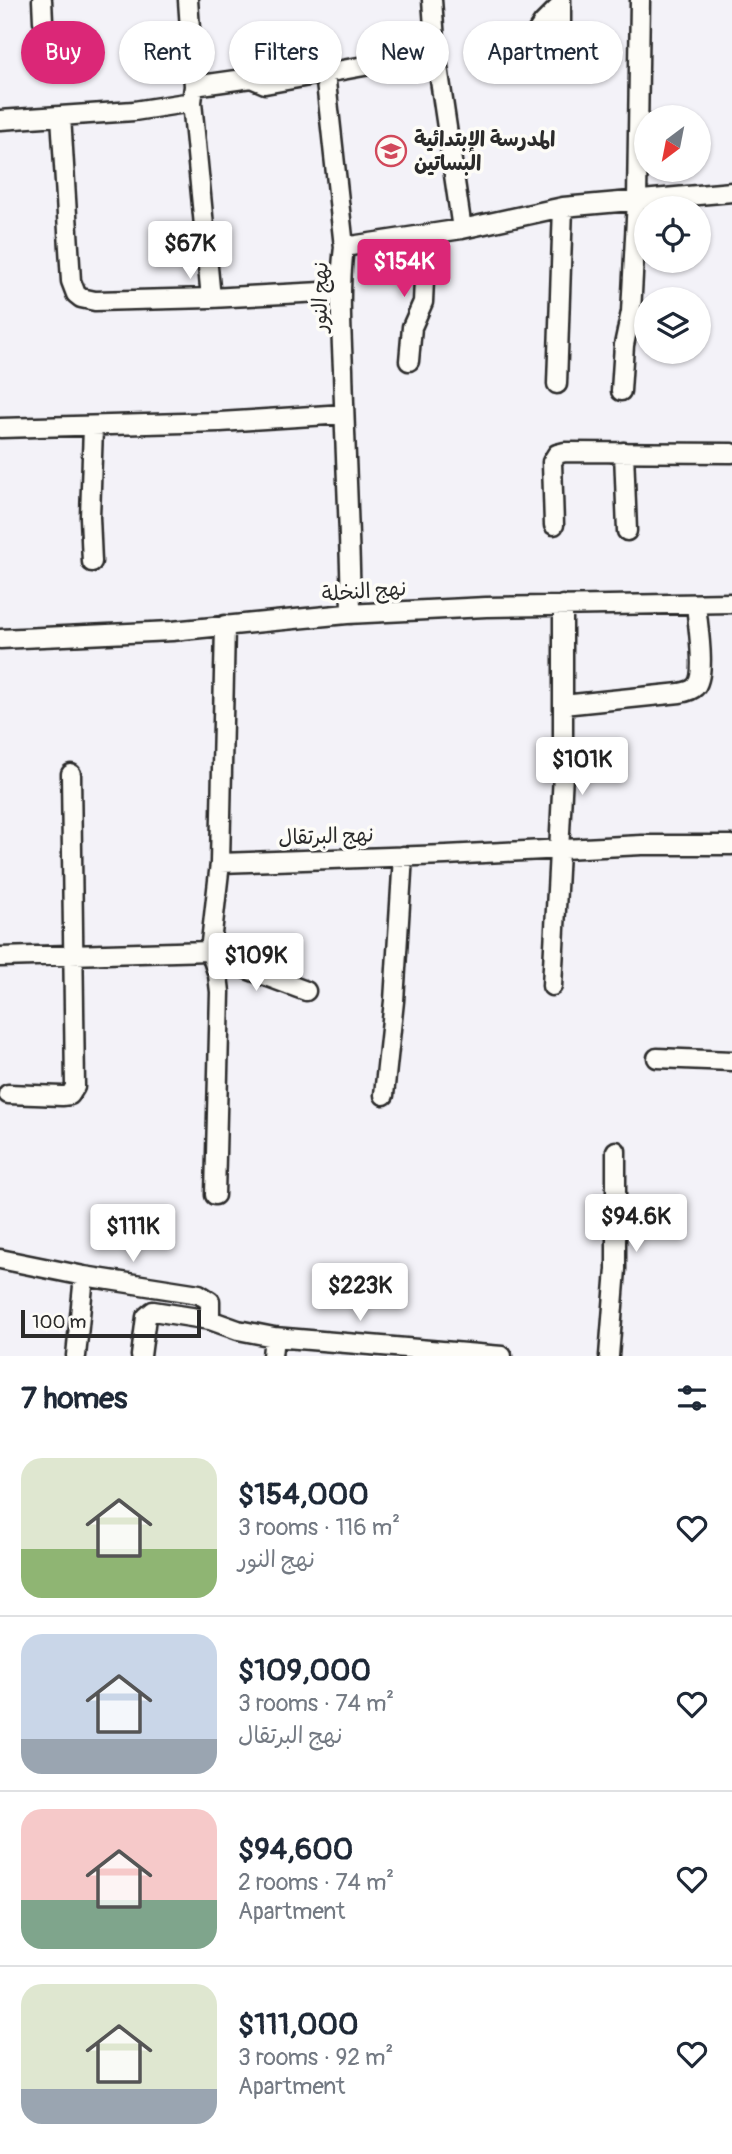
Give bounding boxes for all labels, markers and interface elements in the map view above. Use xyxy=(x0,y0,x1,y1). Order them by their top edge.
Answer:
chip: Buy xyxy=(21,21,105,84)
chip: Rent xyxy=(119,21,215,84)
chip: Filters xyxy=(229,21,342,84)
chip: New xyxy=(356,21,449,84)
chip: Apartment xyxy=(463,21,623,84)
north arrow xyxy=(634,105,710,182)
map controls xyxy=(634,105,711,364)
place label: المدرسة الإبتدائية البساتين xyxy=(414,126,556,177)
school or university icon: المدرسة الإبتدائية البساتين xyxy=(374,134,408,168)
button: locate xyxy=(634,196,711,273)
pin: $67K xyxy=(149,222,231,281)
text: $67K xyxy=(164,229,216,258)
pin: $154K xyxy=(355,240,453,299)
text: $154K xyxy=(373,247,435,276)
street label: نهج النور xyxy=(306,262,335,334)
button: layers xyxy=(634,287,711,364)
street label: نهج النخلة xyxy=(321,575,407,608)
pin: $101K xyxy=(533,738,631,797)
text: $101K xyxy=(552,745,612,774)
street label: نهج البرتقال xyxy=(278,821,374,852)
pin: $109K xyxy=(207,934,305,993)
text: $109K xyxy=(225,941,287,970)
pin: $94.6K xyxy=(579,1194,693,1254)
text: $94.6K xyxy=(601,1202,671,1231)
pin: $111K xyxy=(84,1204,182,1264)
text: $111K xyxy=(106,1212,160,1241)
pin: $223K xyxy=(311,1264,409,1323)
text: $223K xyxy=(328,1271,392,1300)
scale bar xyxy=(21,1307,201,1339)
text: 100 m xyxy=(32,1310,86,1334)
icon: filters xyxy=(673,1379,711,1417)
text: 7 homes xyxy=(21,1380,128,1417)
text: $154,000 xyxy=(238,1476,369,1513)
icon: home xyxy=(77,1486,161,1570)
icon: heart xyxy=(673,1509,711,1547)
text: 3 rooms · 116 m² xyxy=(238,1513,400,1542)
text: نهج النور xyxy=(238,1545,315,1574)
text: $109,000 xyxy=(238,1652,371,1689)
icon: home xyxy=(77,1662,161,1746)
icon: heart xyxy=(673,1685,711,1723)
text: 3 rooms · 74 m² xyxy=(238,1689,394,1718)
text: نهج البرتقال xyxy=(238,1721,343,1750)
text: $94,600 xyxy=(238,1831,353,1868)
icon: home xyxy=(77,1837,161,1921)
icon: heart xyxy=(673,1860,711,1898)
text: 2 rooms · 74 m² xyxy=(238,1868,394,1897)
text: Apartment xyxy=(238,1897,345,1926)
text: $111,000 xyxy=(238,2006,359,2043)
icon: home xyxy=(77,2012,161,2096)
icon: heart xyxy=(673,2035,711,2073)
text: 3 rooms · 92 m² xyxy=(238,2043,393,2072)
text: Apartment xyxy=(238,2072,345,2101)

